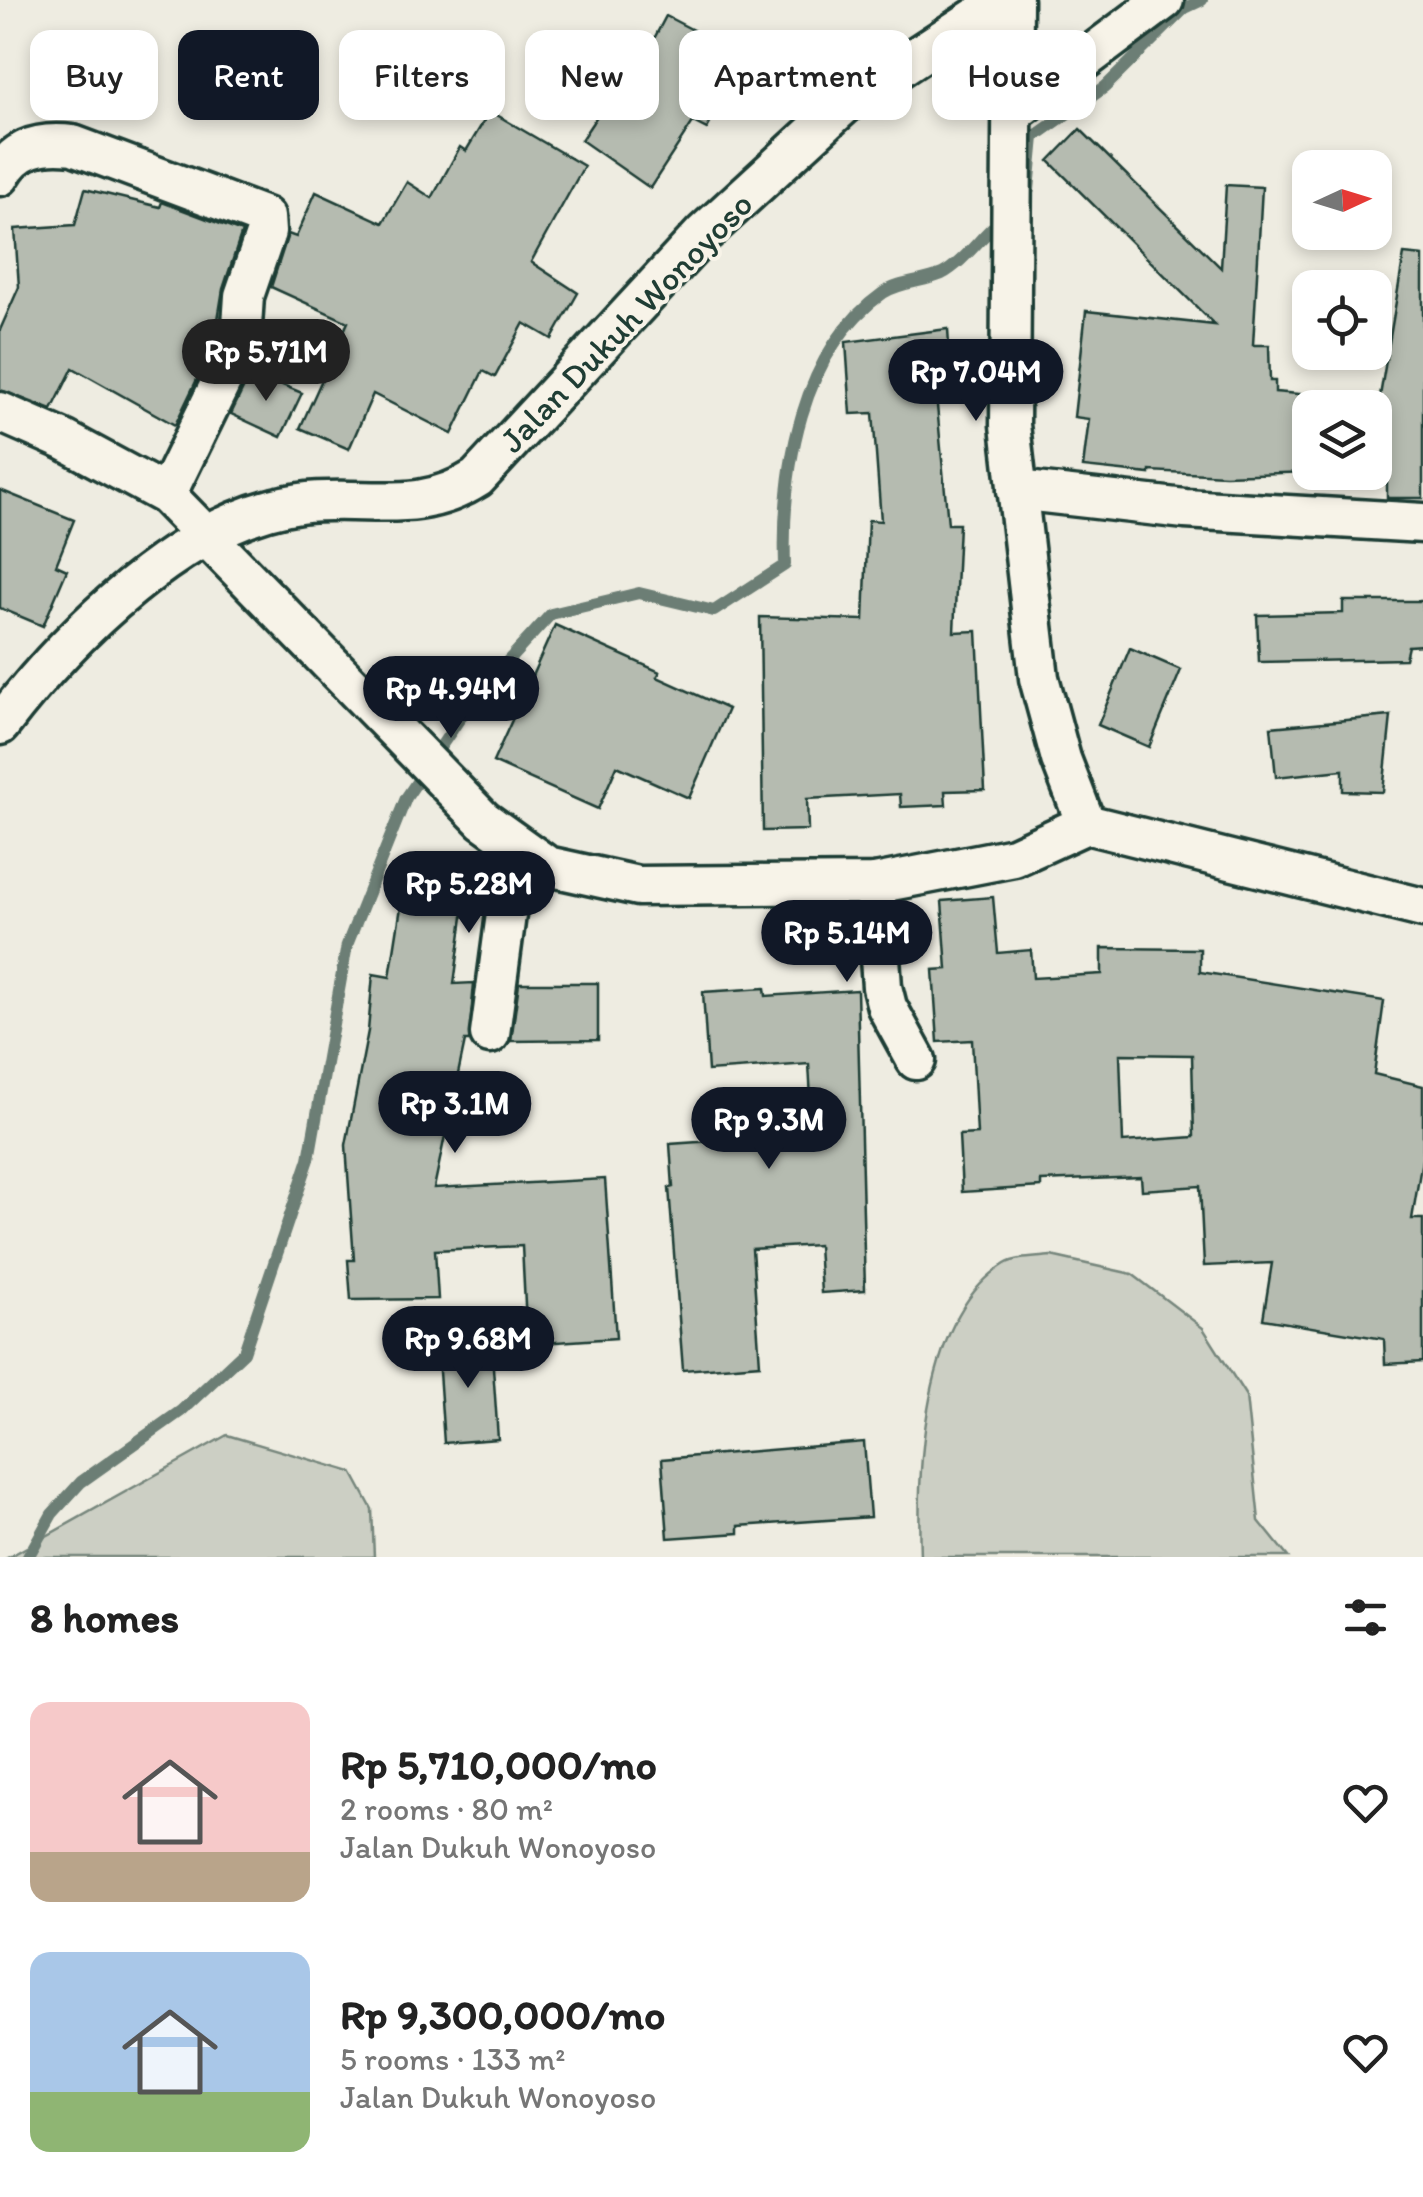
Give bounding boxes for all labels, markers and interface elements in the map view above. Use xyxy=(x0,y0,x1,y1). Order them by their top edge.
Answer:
chip: Buy xyxy=(30,30,158,120)
chip: Rent xyxy=(178,30,319,120)
chip: Filters xyxy=(339,30,505,120)
chip: New xyxy=(525,30,659,120)
chip: Apartment xyxy=(679,30,912,120)
chip: House xyxy=(932,30,1096,120)
north arrow xyxy=(1292,150,1392,250)
map controls xyxy=(1292,150,1392,490)
street label: Jalan Dukuh Wonoyoso xyxy=(491,183,761,461)
button: locate xyxy=(1292,270,1392,370)
pin: Rp 5.71M xyxy=(163,319,369,404)
text: Rp 5.71M xyxy=(204,332,328,370)
pin: Rp 7.04M xyxy=(873,339,1079,424)
text: Rp 7.04M xyxy=(910,352,1042,390)
button: layers xyxy=(1292,390,1392,490)
pin: Rp 4.94M xyxy=(348,656,554,741)
text: Rp 4.94M xyxy=(385,669,517,707)
pin: Rp 5.28M xyxy=(366,851,572,936)
text: Rp 5.28M xyxy=(405,864,533,902)
pin: Rp 5.14M xyxy=(744,900,950,985)
text: Rp 5.14M xyxy=(783,913,911,951)
pin: Rp 3.1M xyxy=(363,1071,547,1156)
text: Rp 3.1M xyxy=(400,1084,510,1122)
pin: Rp 9.3M xyxy=(677,1087,861,1172)
text: Rp 9.3M xyxy=(713,1100,825,1138)
pin: Rp 9.68M xyxy=(365,1306,571,1391)
text: Rp 9.68M xyxy=(404,1319,532,1357)
icon: filters xyxy=(1338,1590,1393,1645)
text: 8 homes xyxy=(30,1592,179,1643)
text: Rp 5,710,000/mo xyxy=(340,1739,657,1790)
icon: home xyxy=(110,1742,230,1862)
icon: heart xyxy=(1338,1775,1393,1830)
text: 2 rooms · 80 m² xyxy=(340,1790,553,1828)
text: Jalan Dukuh Wonoyoso xyxy=(340,1828,656,1866)
text: Rp 9,300,000/mo xyxy=(340,1989,665,2040)
icon: home xyxy=(110,1992,230,2112)
icon: heart xyxy=(1338,2025,1393,2080)
text: 5 rooms · 133 m² xyxy=(340,2040,565,2078)
text: Jalan Dukuh Wonoyoso xyxy=(340,2078,656,2116)

